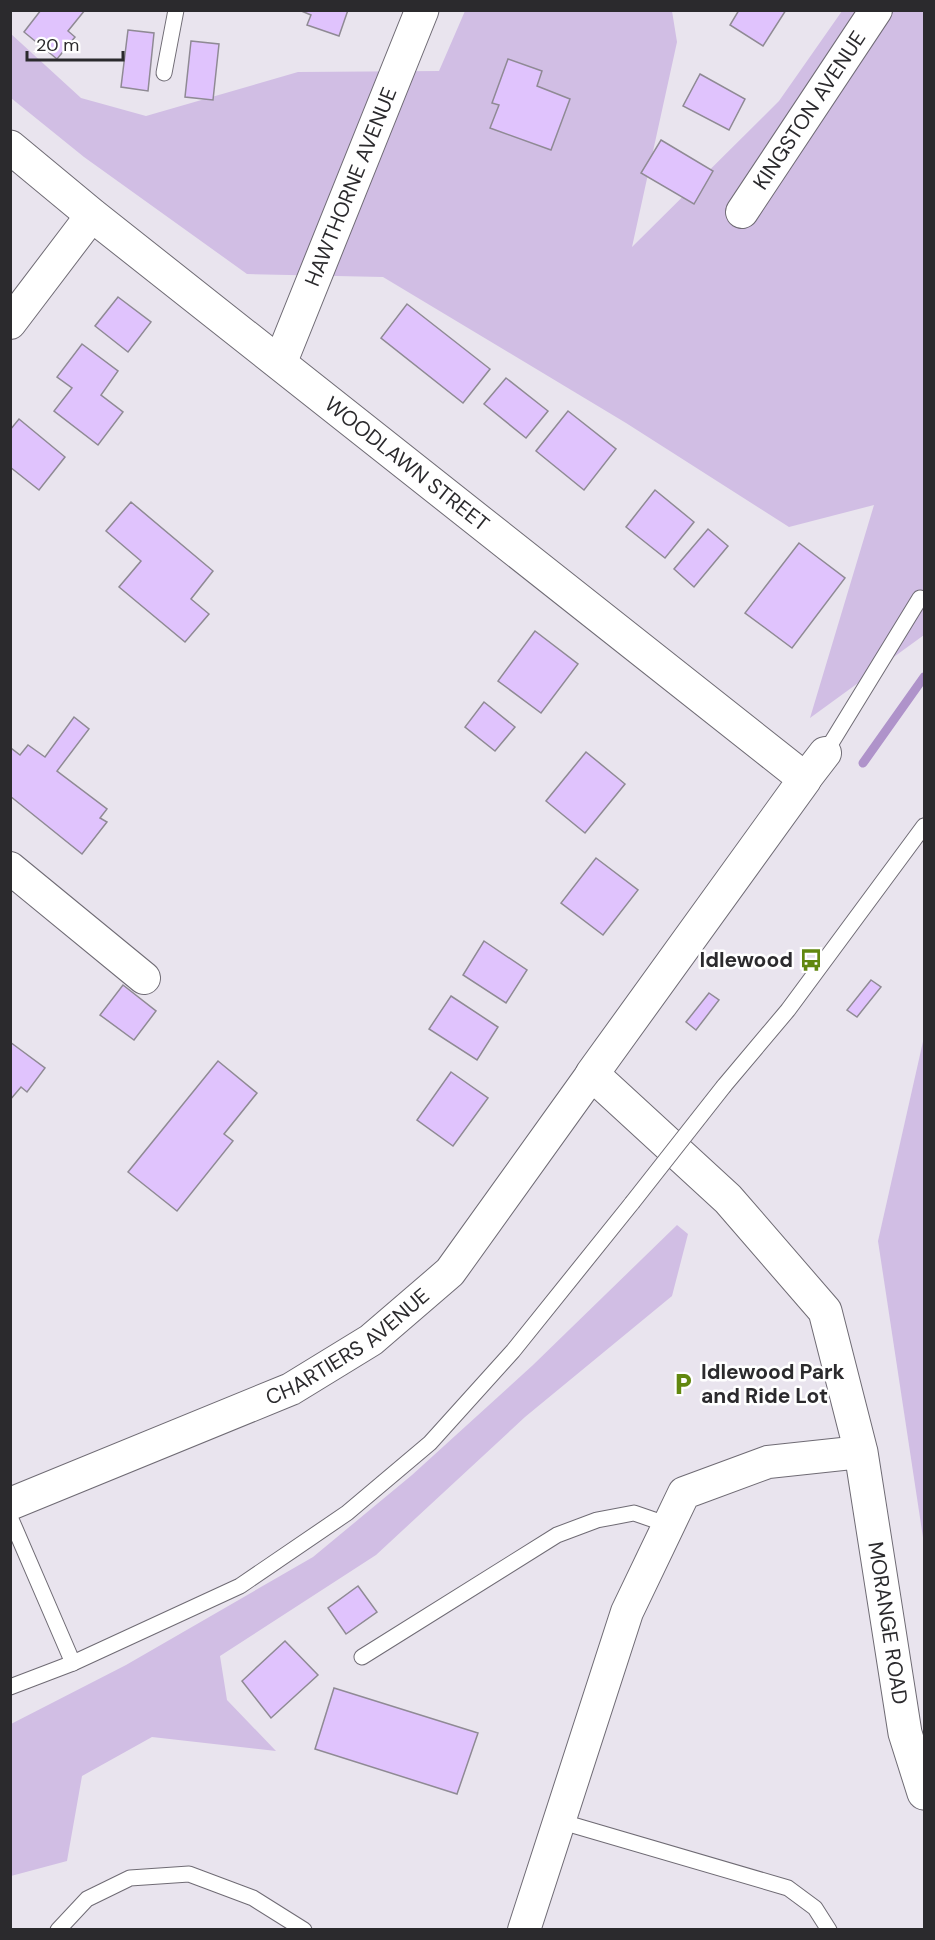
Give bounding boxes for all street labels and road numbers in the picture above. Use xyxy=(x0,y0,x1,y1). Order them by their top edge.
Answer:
street label: KINGSTON AVENUE xyxy=(747,26,872,195)
street label: HAWTHORNE AVENUE xyxy=(298,83,403,290)
street label: WOODLAWN STREET xyxy=(319,390,495,538)
street label: CHARTIERS AVENUE xyxy=(262,1282,435,1412)
street label: MORANGE ROAD xyxy=(861,1540,914,1706)

